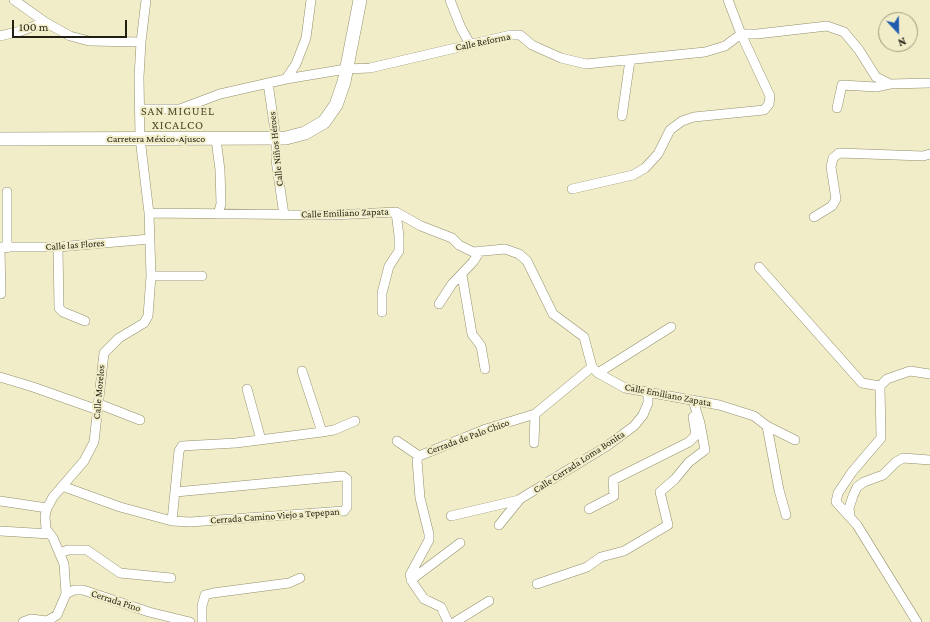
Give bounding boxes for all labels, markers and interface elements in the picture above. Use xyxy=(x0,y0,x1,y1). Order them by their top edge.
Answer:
scale bar xyxy=(14,12,129,38)
north arrow xyxy=(878,12,918,52)
text: 100 m xyxy=(19,20,48,34)
street label: Calle Reforma xyxy=(454,30,512,54)
text: N xyxy=(896,35,908,49)
district label: SAN MIGUEL XICALCO xyxy=(141,104,215,132)
street label: Calle Niños Héroes xyxy=(266,111,286,187)
street label: Carretera México-Ajusco xyxy=(107,133,205,145)
street label: Calle Emiliano Zapata xyxy=(301,205,389,221)
street label: Calle las Flores xyxy=(45,237,105,253)
street label: Calle Morelos xyxy=(91,364,107,420)
street label: Calle Emiliano Zapata xyxy=(624,381,712,409)
street label: Cerrada de Palo Chico xyxy=(425,416,511,458)
street label: Calle Cerrada Loma Bonita xyxy=(531,428,627,496)
street label: Cerrada Camino Viejo a Tepepan xyxy=(210,505,340,527)
street label: Cerrada Pino xyxy=(90,587,142,615)

